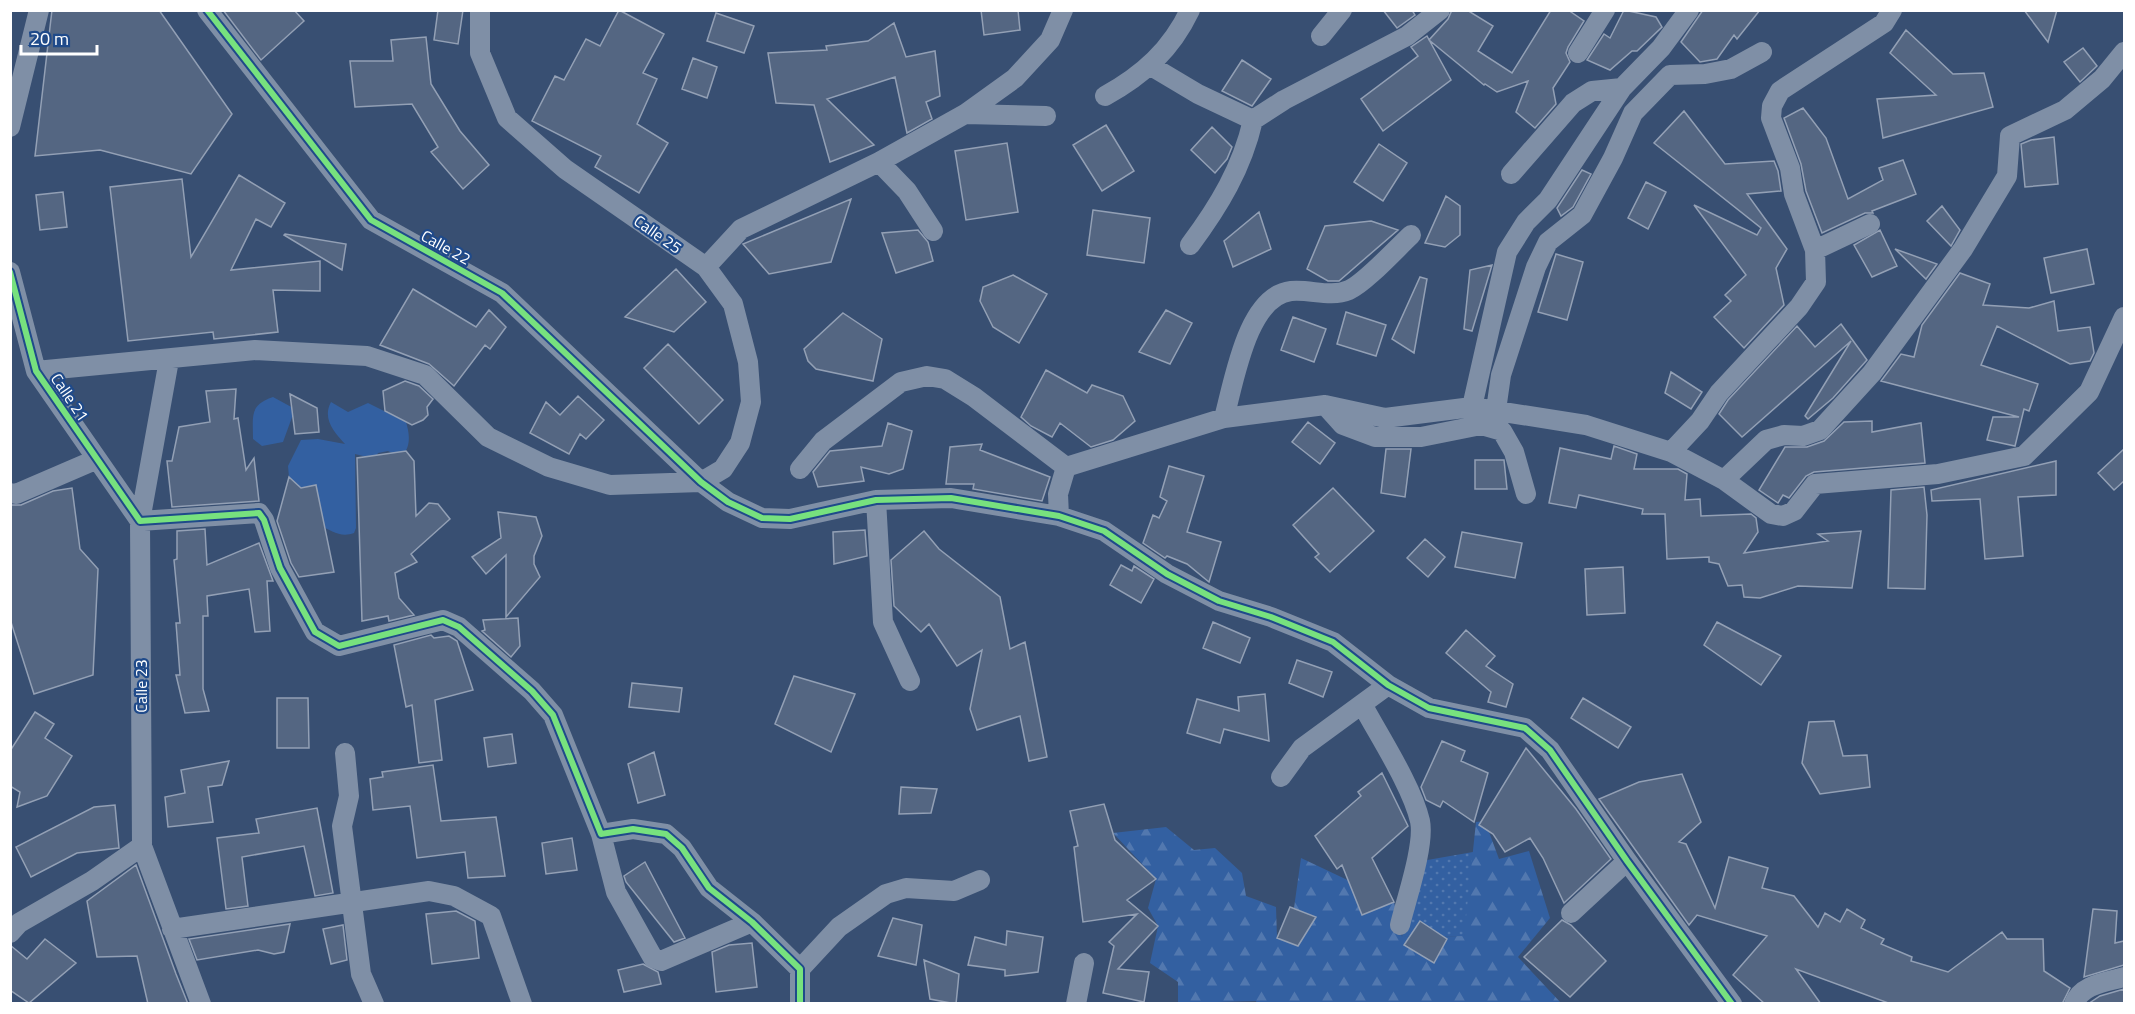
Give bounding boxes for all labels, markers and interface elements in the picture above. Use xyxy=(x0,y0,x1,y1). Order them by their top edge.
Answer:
scale bar xyxy=(21,18,98,56)
text: 20 m xyxy=(30,25,69,52)
street label: Calle 25 xyxy=(629,209,687,259)
street label: Calle 22 xyxy=(417,224,475,270)
street label: Calle 21 xyxy=(45,368,95,426)
street label: Calle 23 xyxy=(129,659,153,713)

